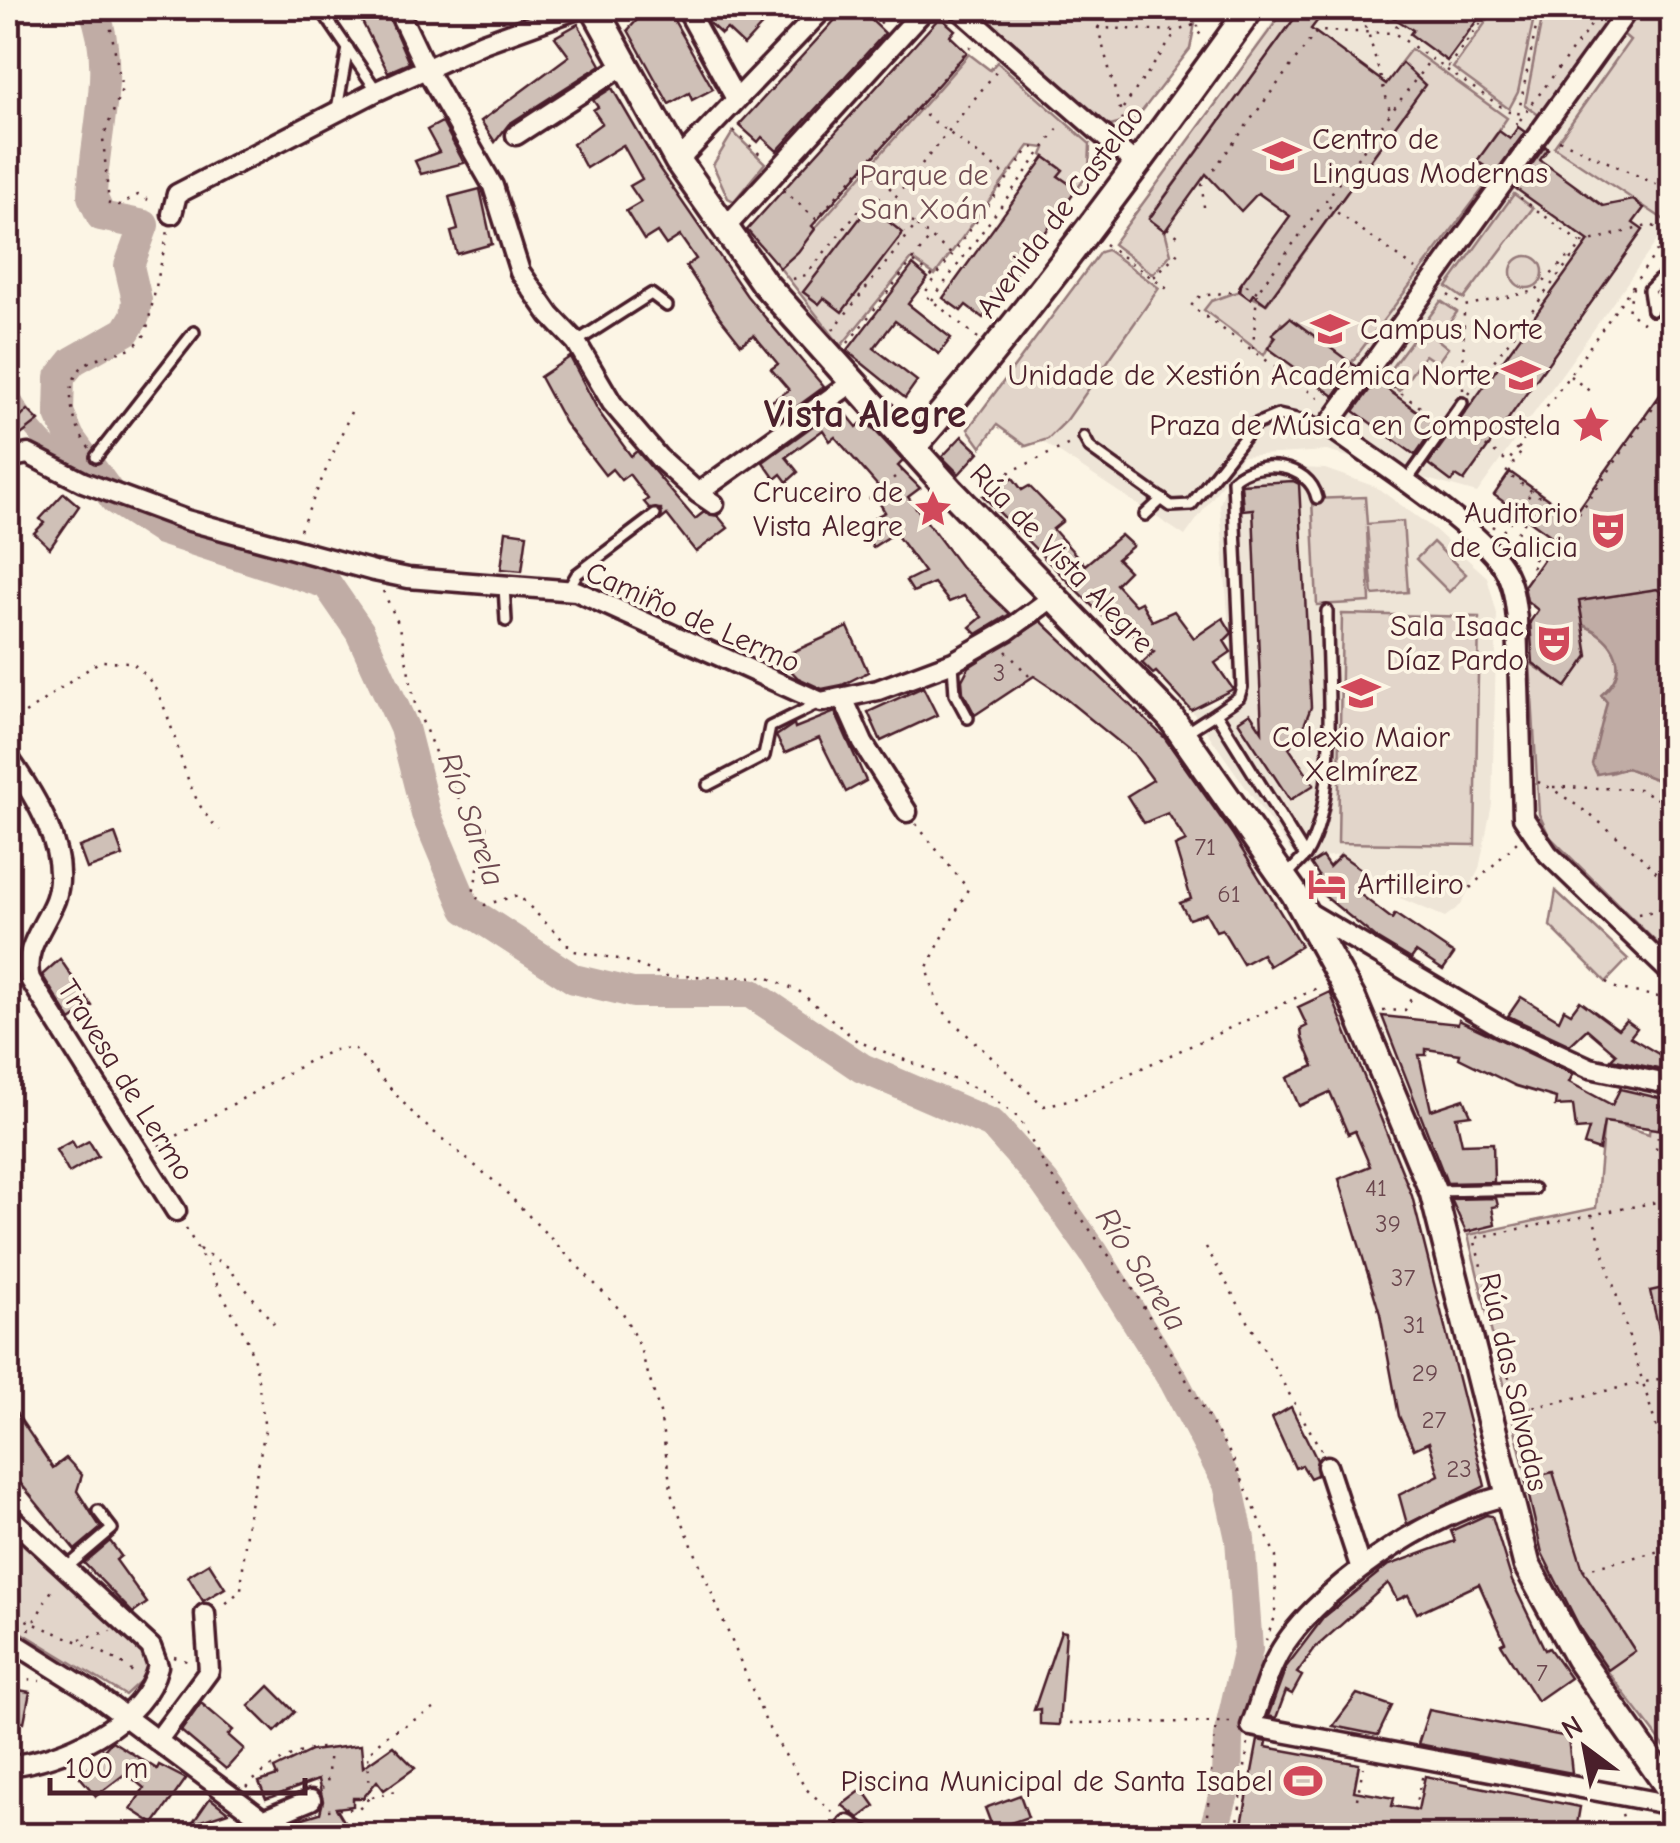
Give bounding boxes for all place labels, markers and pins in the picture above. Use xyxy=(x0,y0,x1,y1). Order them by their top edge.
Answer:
place label: Centro de Linguas Modernas xyxy=(1312,122,1548,191)
school or university icon: Centro de Linguas Modernas xyxy=(1261,135,1303,177)
school or university icon: Campus Norte xyxy=(1309,308,1351,350)
place label: Campus Norte xyxy=(1360,312,1543,347)
school or university icon: Unidade de Xestión Académica Norte xyxy=(1500,354,1542,396)
place label: Unidade de Xestión Académica Norte xyxy=(1008,358,1491,393)
place icon: Praza de Música en Compostela xyxy=(1570,404,1612,446)
place label: Praza de Música en Compostela xyxy=(1149,408,1561,443)
place label: Cruceiro de Vista Alegre xyxy=(753,475,903,544)
place icon: Cruceiro de Vista Alegre xyxy=(912,488,954,530)
place label: Auditorio de Galicia xyxy=(1450,496,1578,565)
theatre icon: Auditorio de Galicia xyxy=(1587,509,1629,551)
place label: Sala Isaac Díaz Pardo xyxy=(1386,609,1524,678)
theatre icon: Sala Isaac Díaz Pardo xyxy=(1533,622,1575,664)
school or university icon: Colexio Maior Xelmírez xyxy=(1340,672,1382,714)
place label: Colexio Maior Xelmírez xyxy=(1272,720,1450,789)
hotel icon: Artilleiro xyxy=(1306,863,1348,905)
place label: Artilleiro xyxy=(1357,867,1464,902)
sports icon: Piscina Municipal de Santa Isabel xyxy=(1282,1760,1324,1802)
place label: Piscina Municipal de Santa Isabel xyxy=(840,1764,1273,1799)

